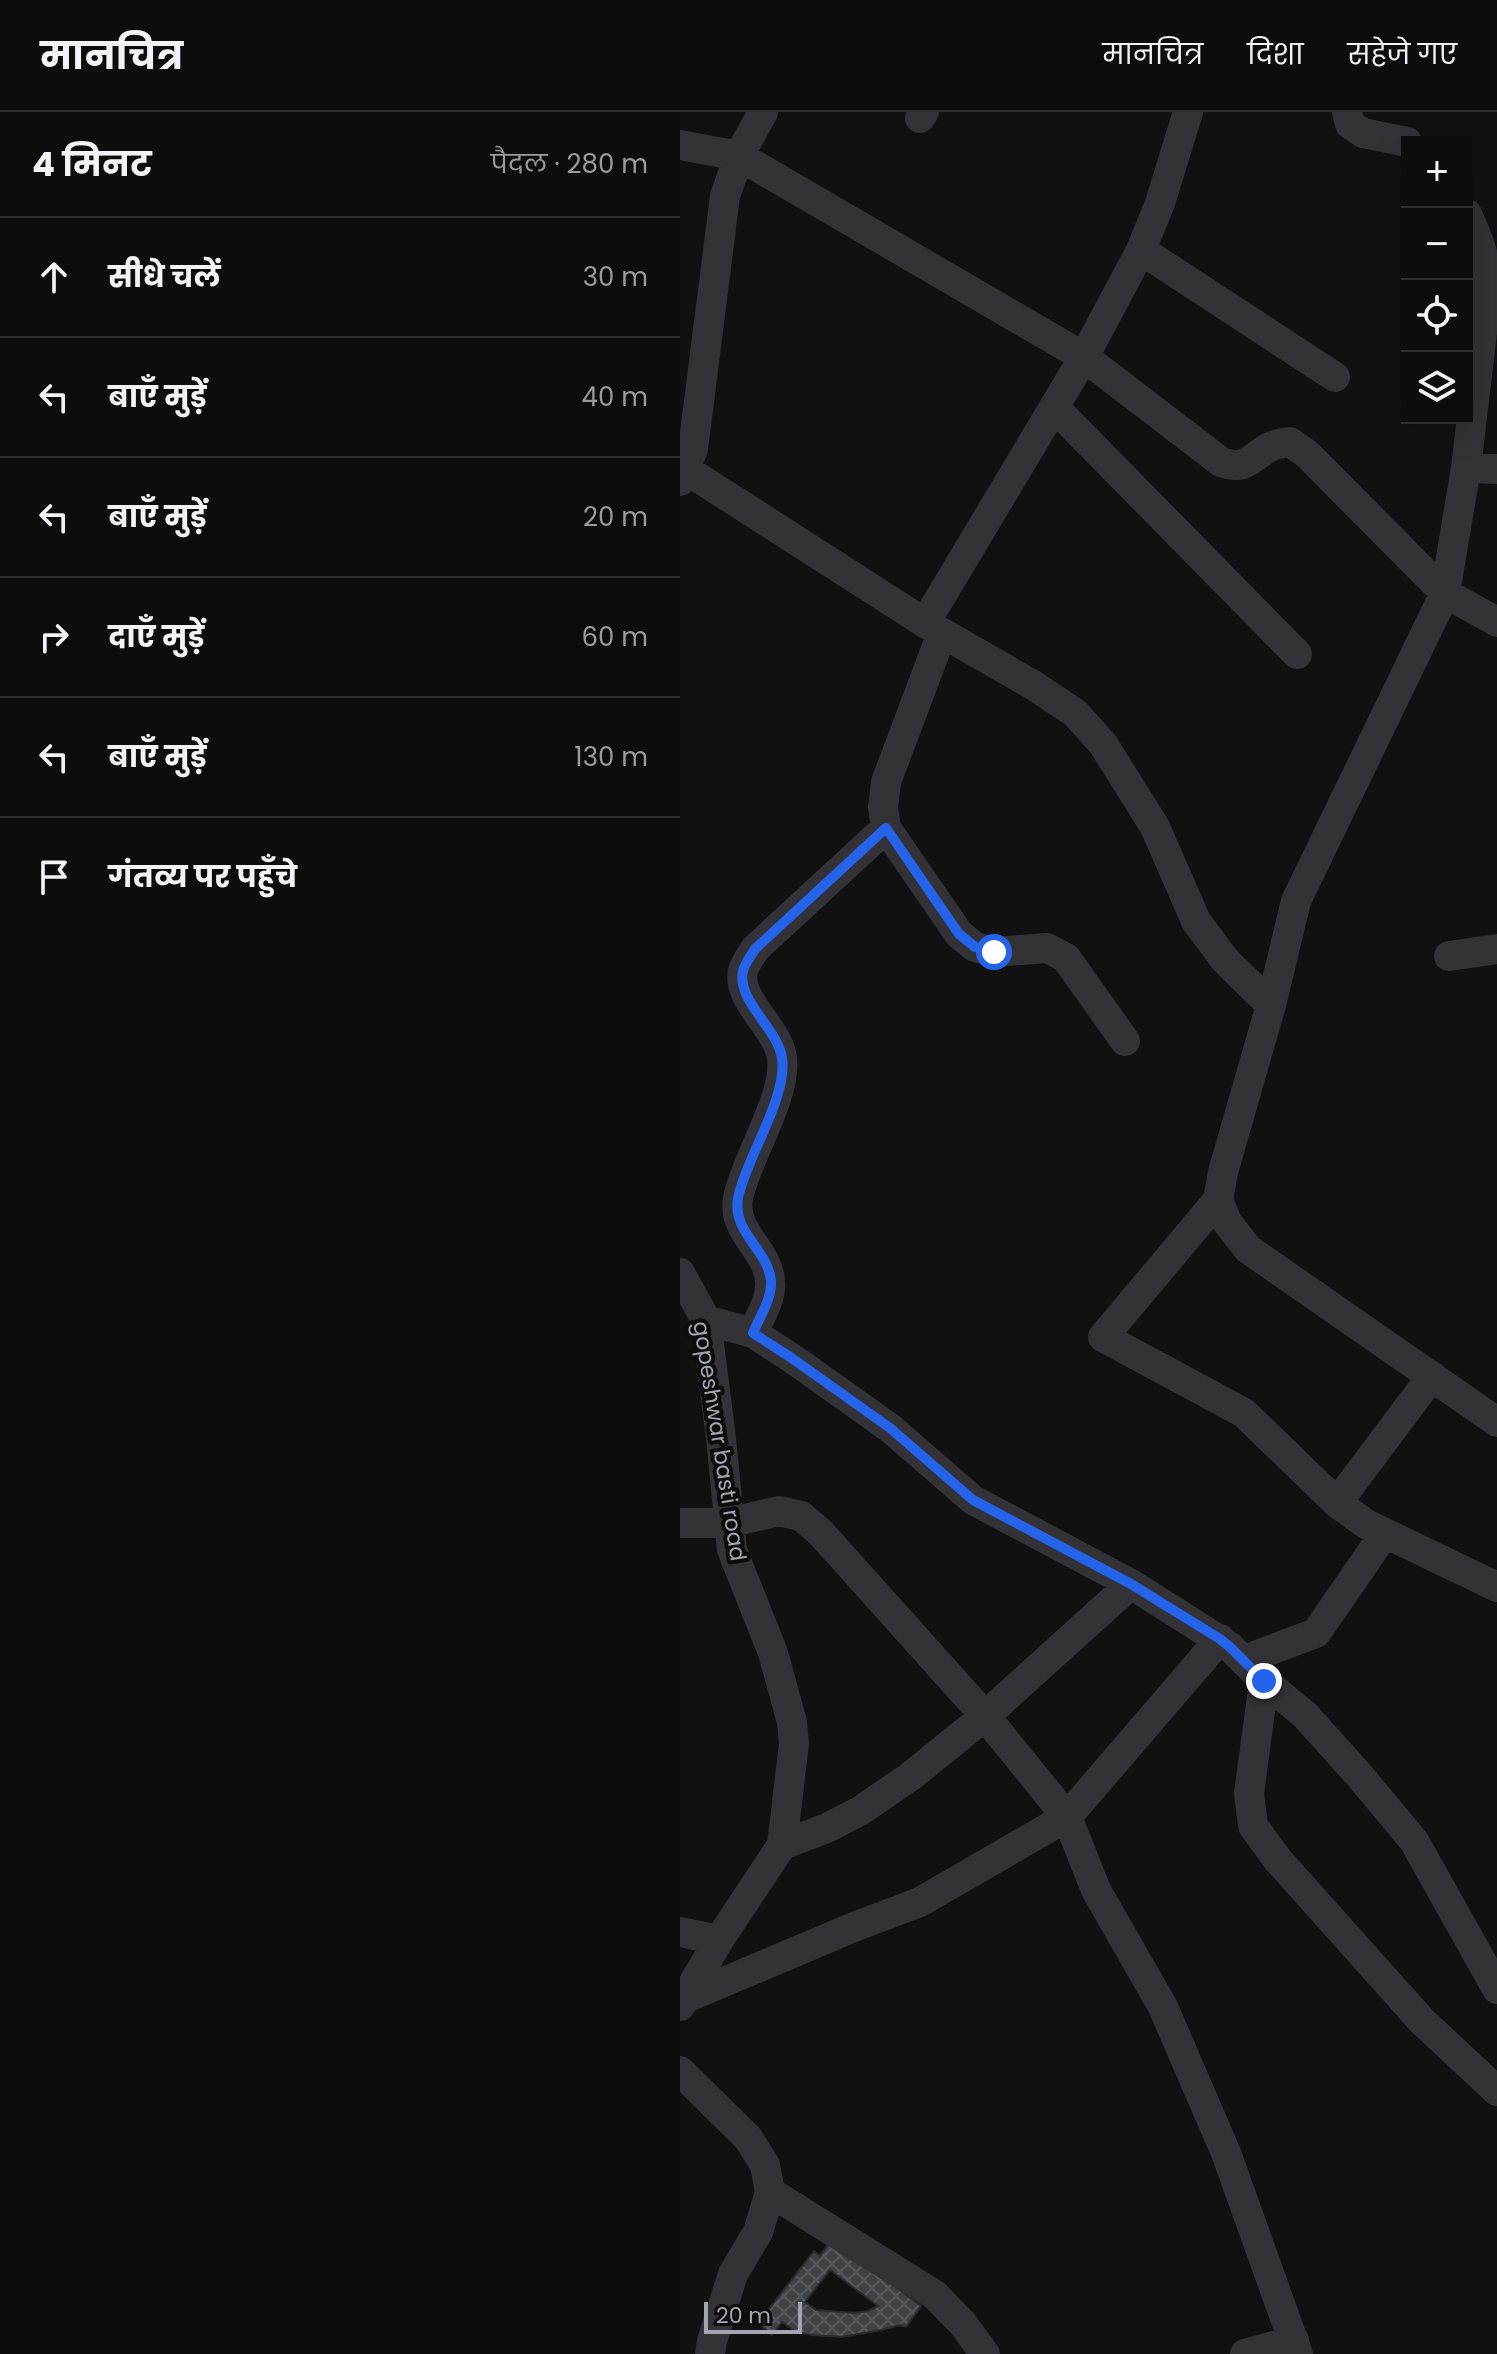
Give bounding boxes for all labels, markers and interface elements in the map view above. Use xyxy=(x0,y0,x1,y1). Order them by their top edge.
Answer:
text: मानचित्र xyxy=(40,29,183,82)
text: मानचित्र xyxy=(1103,35,1203,74)
text: दिशा xyxy=(1247,35,1304,74)
text: सहेजे गए xyxy=(1348,35,1457,74)
map controls xyxy=(1401,136,1473,424)
button: + xyxy=(1401,136,1473,208)
text: 4 मिनट xyxy=(32,140,152,188)
text: पैदल · 280 m xyxy=(491,146,648,182)
button: − xyxy=(1401,208,1473,280)
icon: ahead xyxy=(32,255,76,299)
text: सीधे चलें xyxy=(108,255,221,298)
text: 30 m xyxy=(583,259,648,295)
button: locate xyxy=(1401,280,1473,352)
button: layers xyxy=(1401,352,1473,424)
icon: left xyxy=(32,375,76,419)
text: बाएँ मुड़ें xyxy=(108,375,206,418)
text: 40 m xyxy=(582,379,648,415)
icon: left xyxy=(32,495,76,539)
text: बाएँ मुड़ें xyxy=(108,495,206,538)
text: 20 m xyxy=(583,499,648,535)
icon: right xyxy=(32,615,76,659)
text: दाएँ मुड़ें xyxy=(108,615,204,658)
text: 60 m xyxy=(581,619,648,655)
icon: left xyxy=(32,735,76,779)
text: बाएँ मुड़ें xyxy=(108,735,206,778)
text: 130 m xyxy=(574,739,648,775)
icon: arrive xyxy=(32,855,76,899)
text: गंतव्य पर पहुँचे xyxy=(108,855,297,898)
route start xyxy=(976,934,1012,970)
street label: gopeshwar basti road xyxy=(685,1319,754,1563)
route end xyxy=(1246,1663,1282,1699)
scale bar xyxy=(704,2298,802,2334)
text: 20 m xyxy=(716,2300,771,2331)

